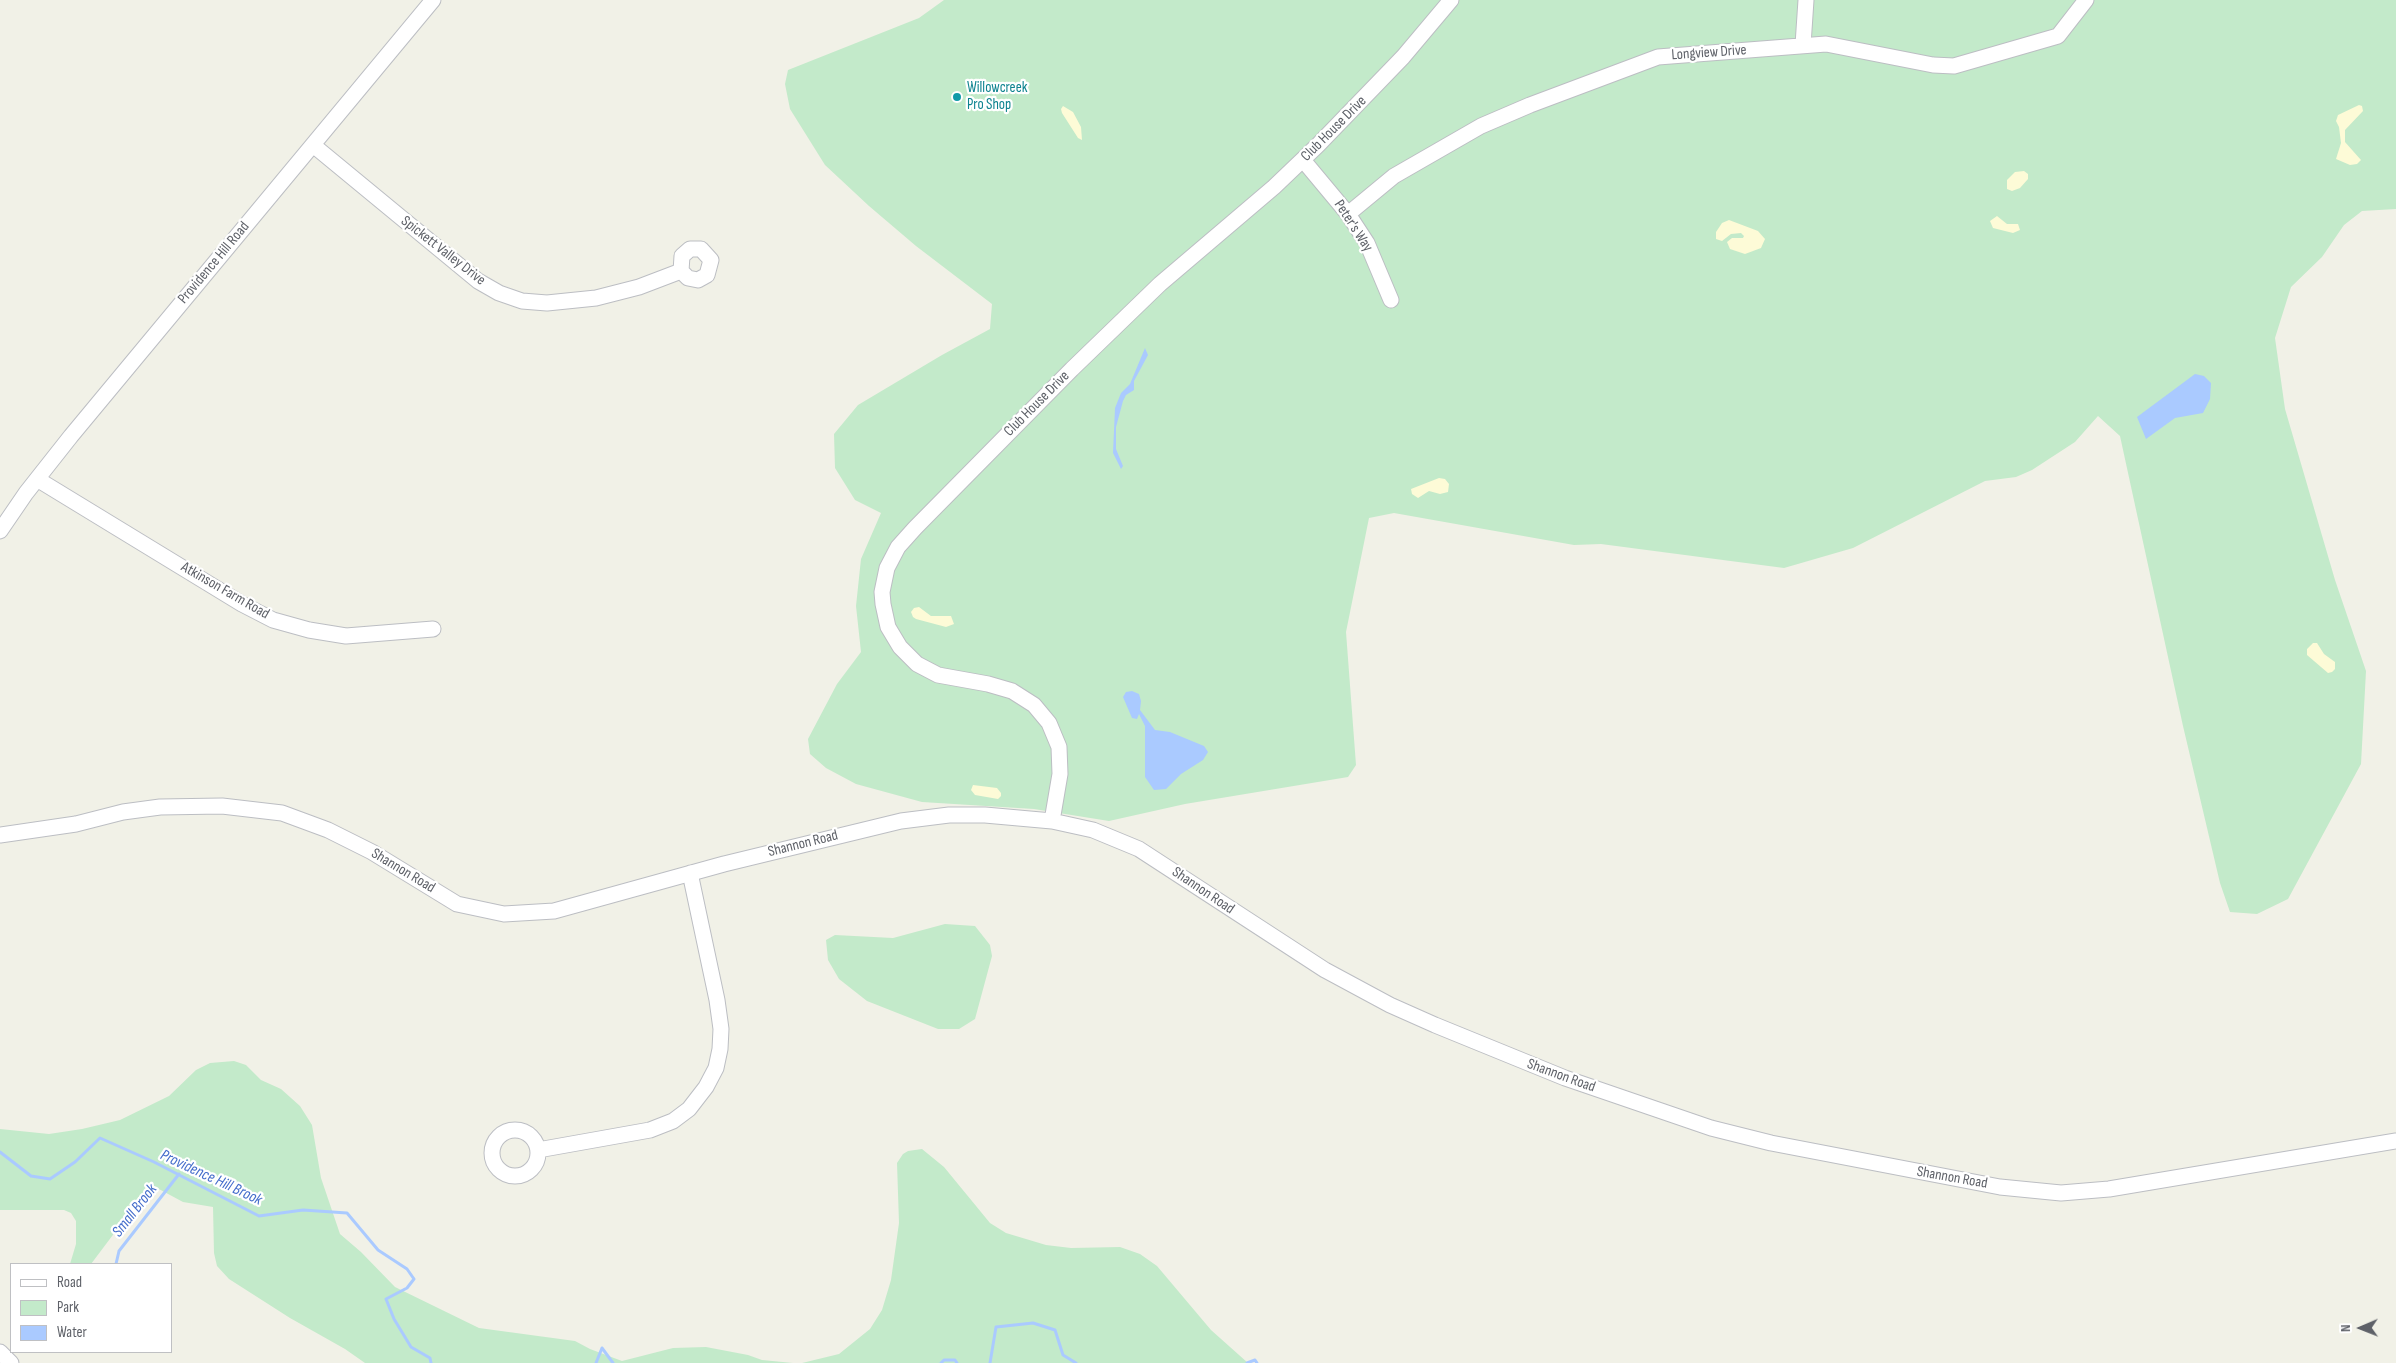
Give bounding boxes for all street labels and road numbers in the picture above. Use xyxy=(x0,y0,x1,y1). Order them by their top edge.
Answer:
street label: Longview Drive xyxy=(1671,41,1747,65)
street label: Club House Drive xyxy=(1298,93,1370,165)
street label: Peter's Way xyxy=(1330,197,1376,255)
street label: Spickett Valley Drive xyxy=(397,212,489,290)
street label: Providence Hill Road xyxy=(174,218,254,308)
street label: Club House Drive xyxy=(1001,368,1073,440)
street label: Atkinson Farm Road xyxy=(178,558,272,624)
street label: Shannon Road xyxy=(766,827,840,861)
street label: Shannon Road xyxy=(368,845,438,897)
street label: Shannon Road xyxy=(1168,864,1238,918)
street label: Shannon Road xyxy=(1524,1055,1598,1097)
street label: Shannon Road xyxy=(1915,1163,1989,1193)

